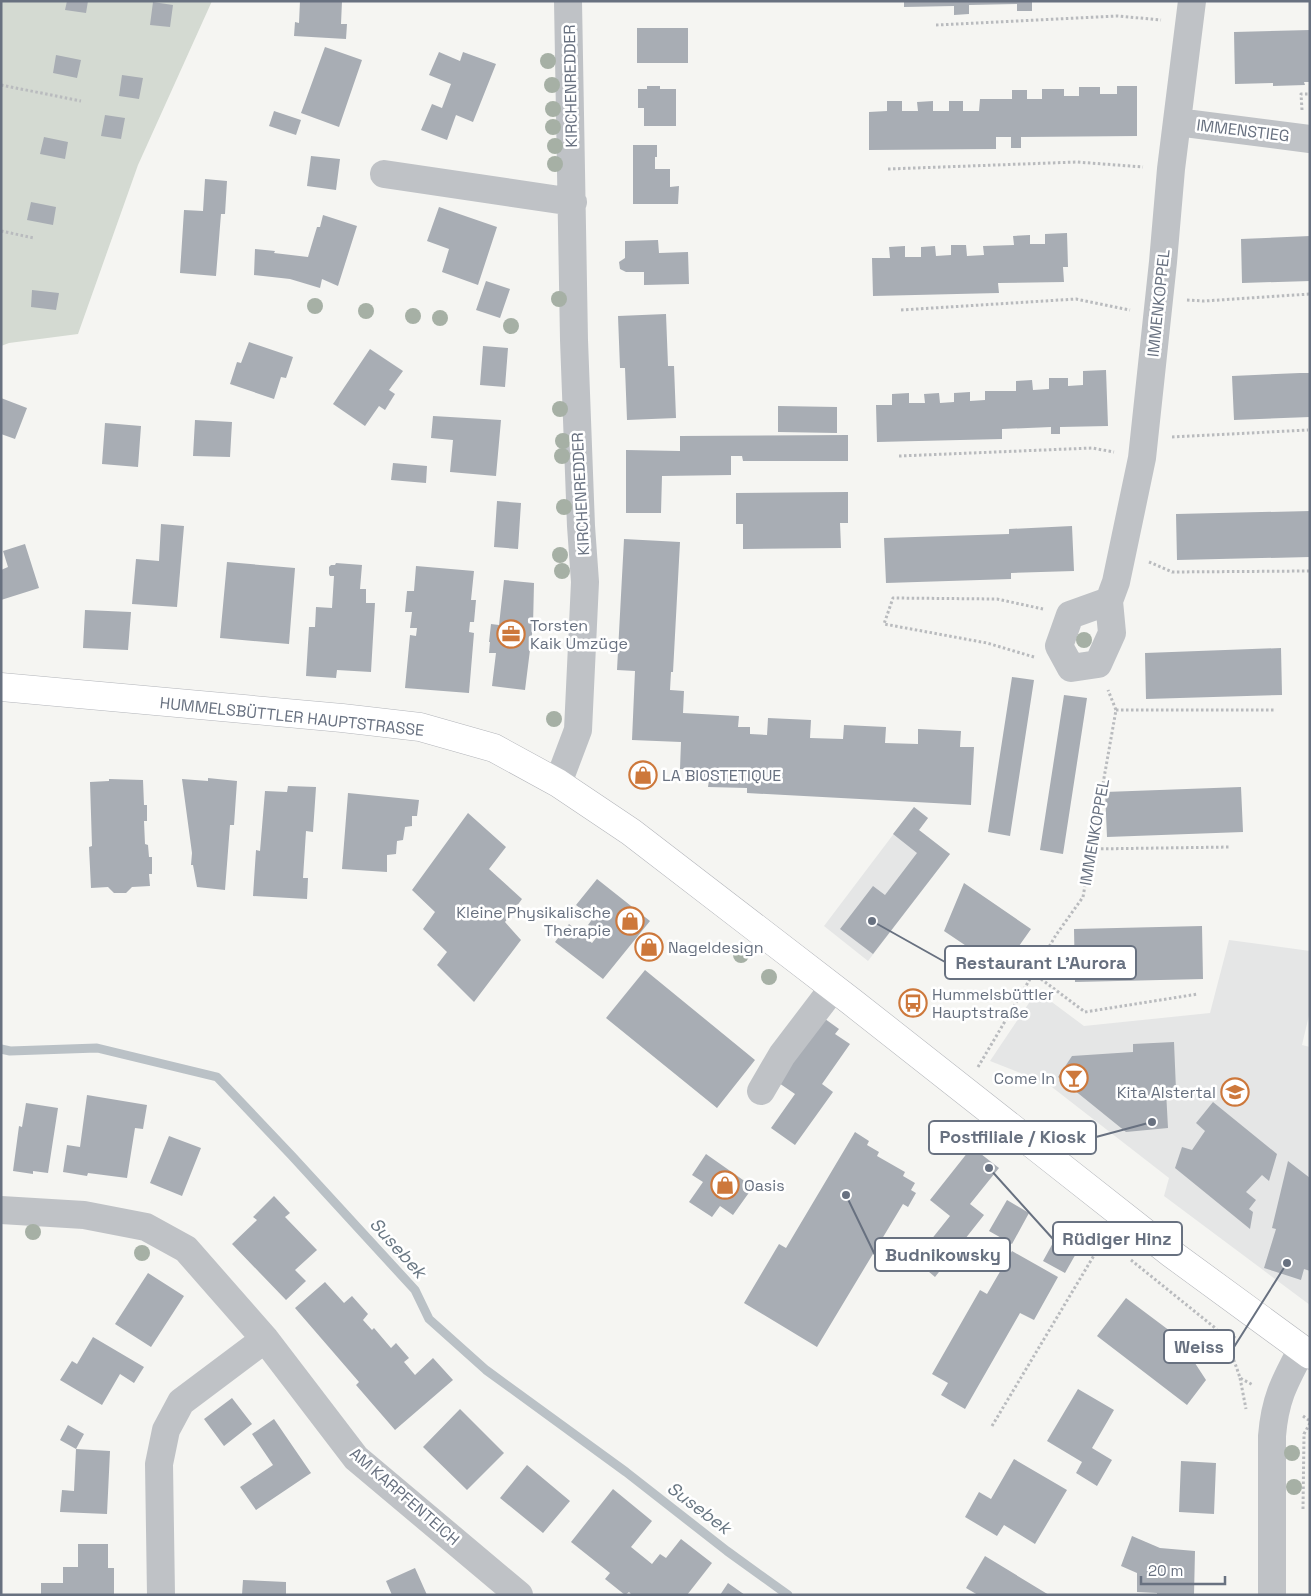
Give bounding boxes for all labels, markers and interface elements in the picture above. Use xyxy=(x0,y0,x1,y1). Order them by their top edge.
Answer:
street label: KIRCHENREDDER xyxy=(559,24,582,148)
street label: IMMENSTIEG xyxy=(1195,114,1291,147)
street label: IMMENKOPPEL xyxy=(1142,248,1175,358)
street label: KIRCHENREDDER xyxy=(567,432,594,556)
place label: Torsten Kaik Umzüge xyxy=(530,615,628,654)
office icon: Torsten Kaik Umzüge xyxy=(496,619,526,649)
street label: HUMMELSBÜTTLER HAUPTSTRASSE xyxy=(159,692,425,741)
shop icon: LA BIOSTETIQUE xyxy=(628,760,658,790)
place label: LA BIOSTETIQUE xyxy=(662,765,781,786)
street label: IMMENKOPPEL xyxy=(1075,777,1114,887)
place label: Kleine Physikalische Therapie xyxy=(456,902,611,941)
shop icon: Kleine Physikalische Therapie xyxy=(615,906,645,936)
shop icon: Nageldesign xyxy=(634,932,664,962)
place label: Nageldesign xyxy=(668,937,763,958)
callout: Restaurant L'Aurora xyxy=(945,946,1136,979)
text: Restaurant L'Aurora xyxy=(955,951,1127,974)
place label: Hummelsbüttler Hauptstraße xyxy=(932,984,1054,1023)
bus stop icon: Hummelsbüttler Hauptstraße xyxy=(898,988,928,1018)
bar icon: Come In xyxy=(1059,1063,1089,1093)
place label: Come In xyxy=(994,1068,1055,1089)
school or university icon: Kita Alstertal xyxy=(1220,1077,1250,1107)
place label: Kita Alstertal xyxy=(1117,1082,1216,1103)
callout: Postfiliale / Kiosk xyxy=(929,1121,1096,1154)
text: Postfiliale / Kiosk xyxy=(940,1125,1086,1148)
shop icon: Oasis xyxy=(710,1170,740,1200)
place label: Oasis xyxy=(744,1175,785,1196)
water label: Susebek xyxy=(365,1212,433,1285)
callout: Rüdiger Hinz xyxy=(1053,1222,1182,1255)
text: Rüdiger Hinz xyxy=(1062,1227,1172,1250)
callout: Budnikowsky xyxy=(875,1238,1010,1271)
text: Budnikowsky xyxy=(885,1243,1001,1266)
callout: Weiss xyxy=(1164,1330,1234,1363)
text: Weiss xyxy=(1174,1335,1224,1358)
street label: AM KARPFENTEICH xyxy=(345,1443,464,1550)
water label: Susebek xyxy=(663,1476,738,1540)
scale bar xyxy=(1141,1554,1225,1586)
text: 20 m xyxy=(1148,1561,1183,1580)

